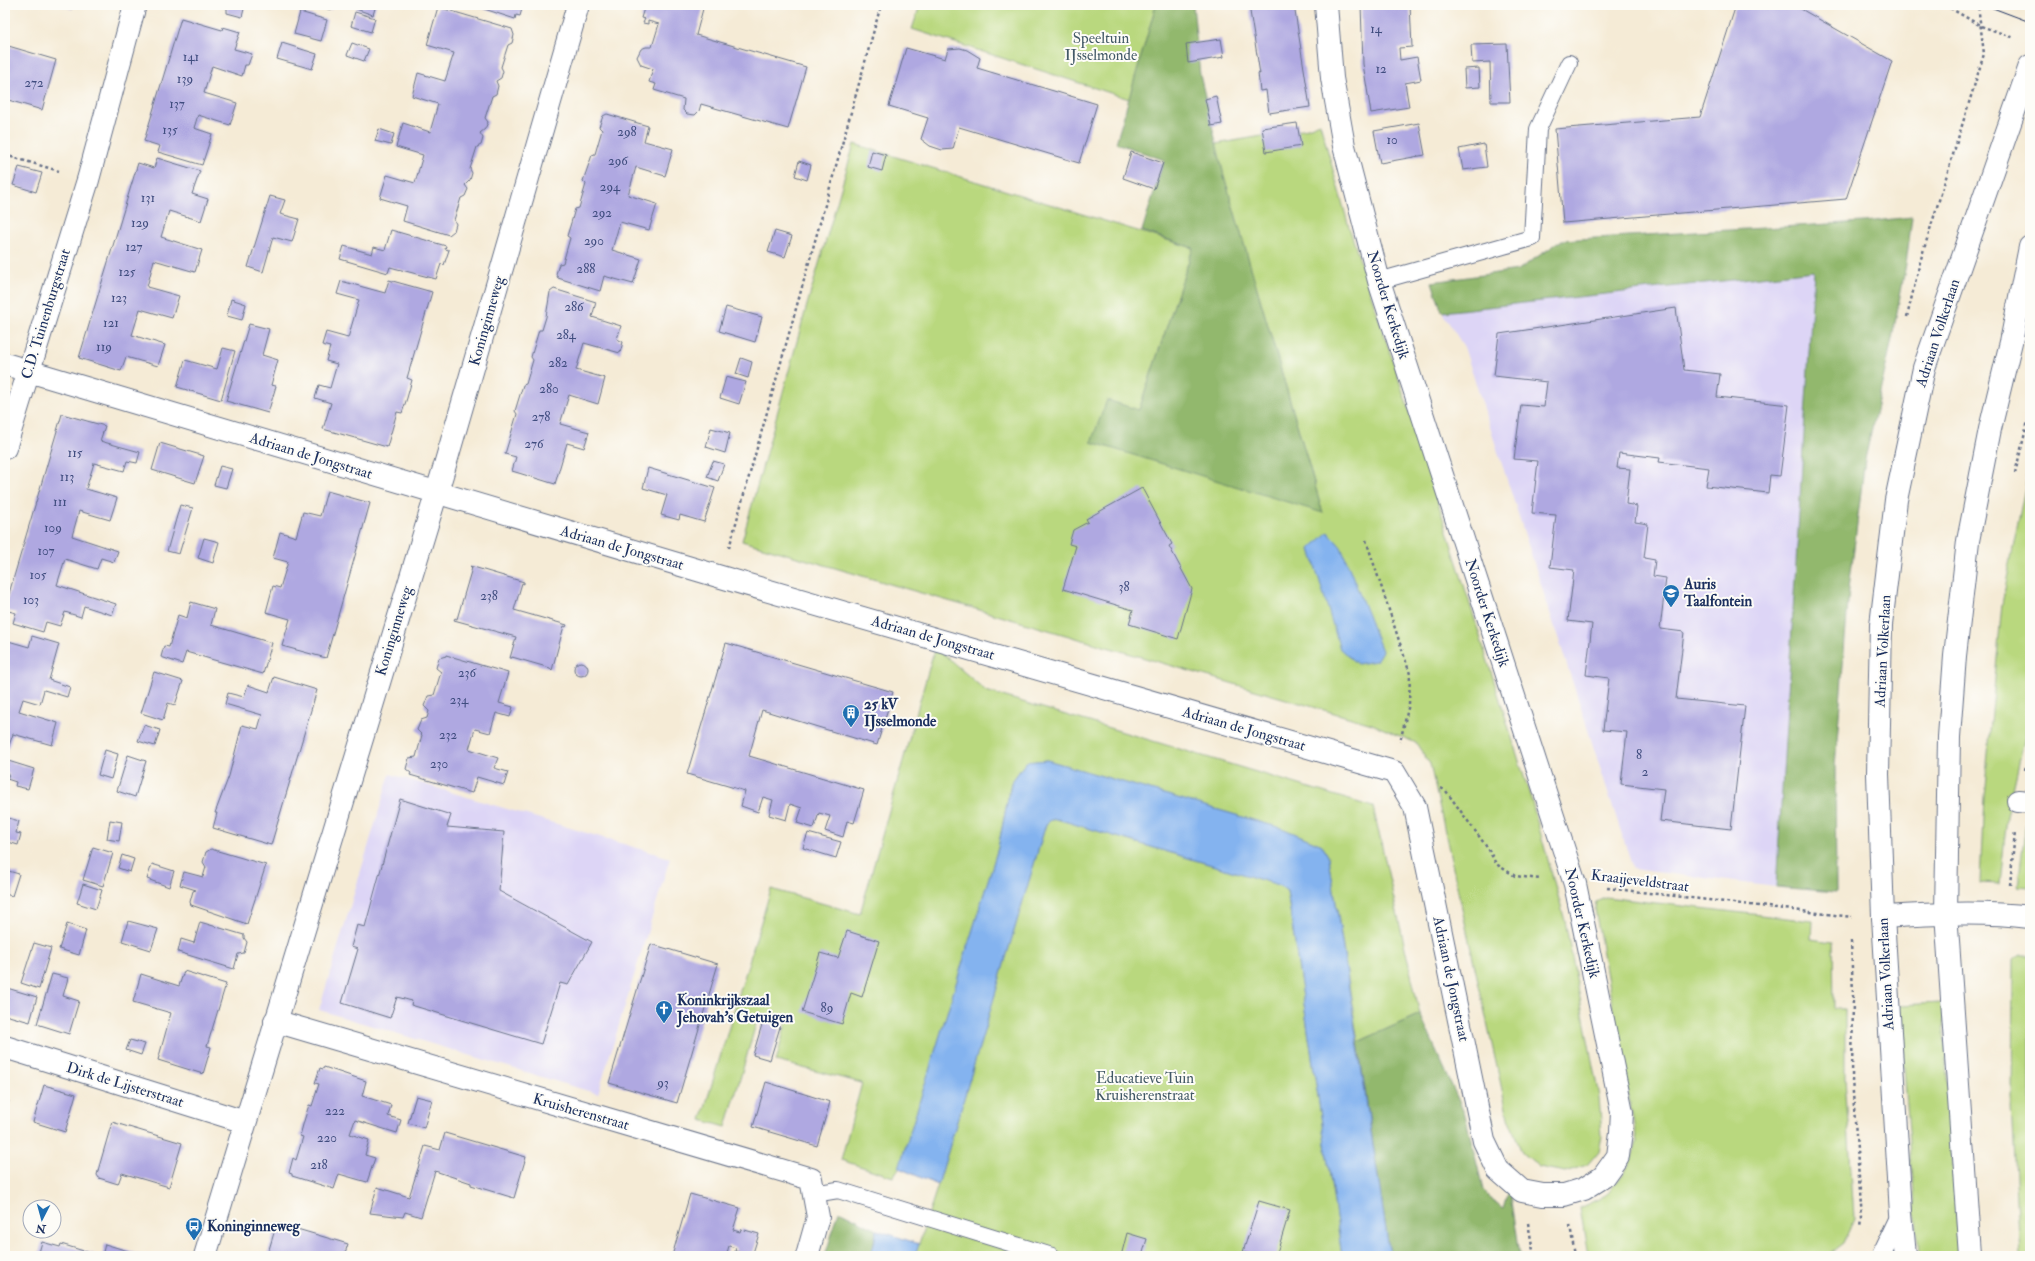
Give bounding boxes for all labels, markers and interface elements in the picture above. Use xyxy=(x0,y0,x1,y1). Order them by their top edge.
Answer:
house number: 14 xyxy=(1370,21,1383,37)
park label: Speeltuin IJsselmonde xyxy=(1065,29,1137,66)
house number: 141 xyxy=(183,49,199,65)
house number: 12 xyxy=(1375,61,1387,77)
house number: 139 xyxy=(177,71,193,87)
house number: 272 xyxy=(24,75,44,91)
house number: 137 xyxy=(169,96,185,112)
house number: 135 xyxy=(162,122,178,138)
house number: 298 xyxy=(617,124,637,140)
house number: 10 xyxy=(1386,132,1398,148)
house number: 296 xyxy=(608,153,629,169)
house number: 294 xyxy=(600,179,621,195)
house number: 131 xyxy=(141,190,155,206)
house number: 292 xyxy=(592,205,612,221)
house number: 129 xyxy=(131,215,149,231)
house number: 290 xyxy=(584,233,604,249)
house number: 127 xyxy=(125,239,143,255)
street label: C.D. Tuinenburgstraat xyxy=(17,246,75,381)
street label: Noorder Kerkedijk xyxy=(1362,248,1414,362)
house number: 288 xyxy=(577,261,595,277)
house number: 125 xyxy=(119,264,136,280)
street label: Koninginneweg xyxy=(465,273,509,368)
street label: Adriaan Volkerlaan xyxy=(1911,276,1965,390)
house number: 123 xyxy=(111,290,127,306)
house number: 286 xyxy=(564,299,585,315)
house number: 121 xyxy=(103,315,119,331)
house number: 284 xyxy=(556,327,577,343)
house number: 119 xyxy=(96,339,112,355)
house number: 282 xyxy=(548,355,568,371)
house number: 280 xyxy=(539,381,559,397)
house number: 278 xyxy=(532,409,550,425)
street label: Adriaan de Jongstraat xyxy=(246,428,375,485)
house number: 276 xyxy=(524,436,545,452)
house number: 115 xyxy=(68,445,83,461)
house number: 113 xyxy=(60,469,74,485)
house number: 111 xyxy=(53,494,67,510)
house number: 109 xyxy=(44,520,62,536)
street label: Adriaan de Jongstraat xyxy=(557,521,686,576)
house number: 107 xyxy=(37,543,55,559)
street label: Noorder Kerkedijk xyxy=(1461,556,1513,670)
house number: 105 xyxy=(30,567,47,583)
place label: Auris Taalfontein xyxy=(1683,575,1752,611)
house number: 38 xyxy=(1118,579,1130,595)
street label: Koninginneweg xyxy=(371,583,417,678)
school or university icon: Auris Taalfontein xyxy=(1661,583,1681,608)
house number: 238 xyxy=(480,588,498,604)
house number: 103 xyxy=(23,592,39,608)
street label: Adriaan Volkerlaan xyxy=(1871,594,1895,709)
street label: Adriaan de Jongstraat xyxy=(868,611,997,666)
house number: 236 xyxy=(458,665,478,681)
house number: 234 xyxy=(450,692,469,708)
place label: 25 kV IJsselmonde xyxy=(864,695,937,732)
street label: Adriaan de Jongstraat xyxy=(1179,702,1308,757)
building icon: 25 kV IJsselmonde xyxy=(841,703,861,728)
house number: 232 xyxy=(439,727,457,743)
house number: 8 xyxy=(1636,747,1642,763)
house number: 230 xyxy=(430,756,448,772)
house number: 2 xyxy=(1642,764,1649,780)
street label: Noorder Kerkedijk xyxy=(1560,866,1604,980)
street label: Kraaijeveldstraat xyxy=(1590,866,1690,896)
street label: Adriaan de Jongstraat xyxy=(1427,914,1474,1044)
street label: Adriaan Volkerlaan xyxy=(1874,917,1898,1032)
place label: Koninkrijkszaal Jehovah's Getuigen xyxy=(676,991,793,1028)
church icon: Koninkrijkszaal Jehovah's Getuigen xyxy=(654,999,674,1024)
house number: 89 xyxy=(821,1000,833,1016)
street label: Dirk de Lijsterstraat xyxy=(64,1058,186,1112)
park label: Educatieve Tuin Kruisherenstraat xyxy=(1095,1069,1195,1105)
house number: 93 xyxy=(656,1075,669,1091)
street label: Kruisherenstraat xyxy=(531,1089,632,1135)
house number: 222 xyxy=(325,1103,345,1119)
house number: 220 xyxy=(317,1130,337,1146)
house number: 218 xyxy=(310,1157,328,1173)
north arrow xyxy=(22,1199,62,1239)
bus stop icon: Koninginneweg xyxy=(184,1216,204,1241)
place label: Koninginneweg xyxy=(207,1217,300,1237)
text: N xyxy=(34,1221,48,1236)

